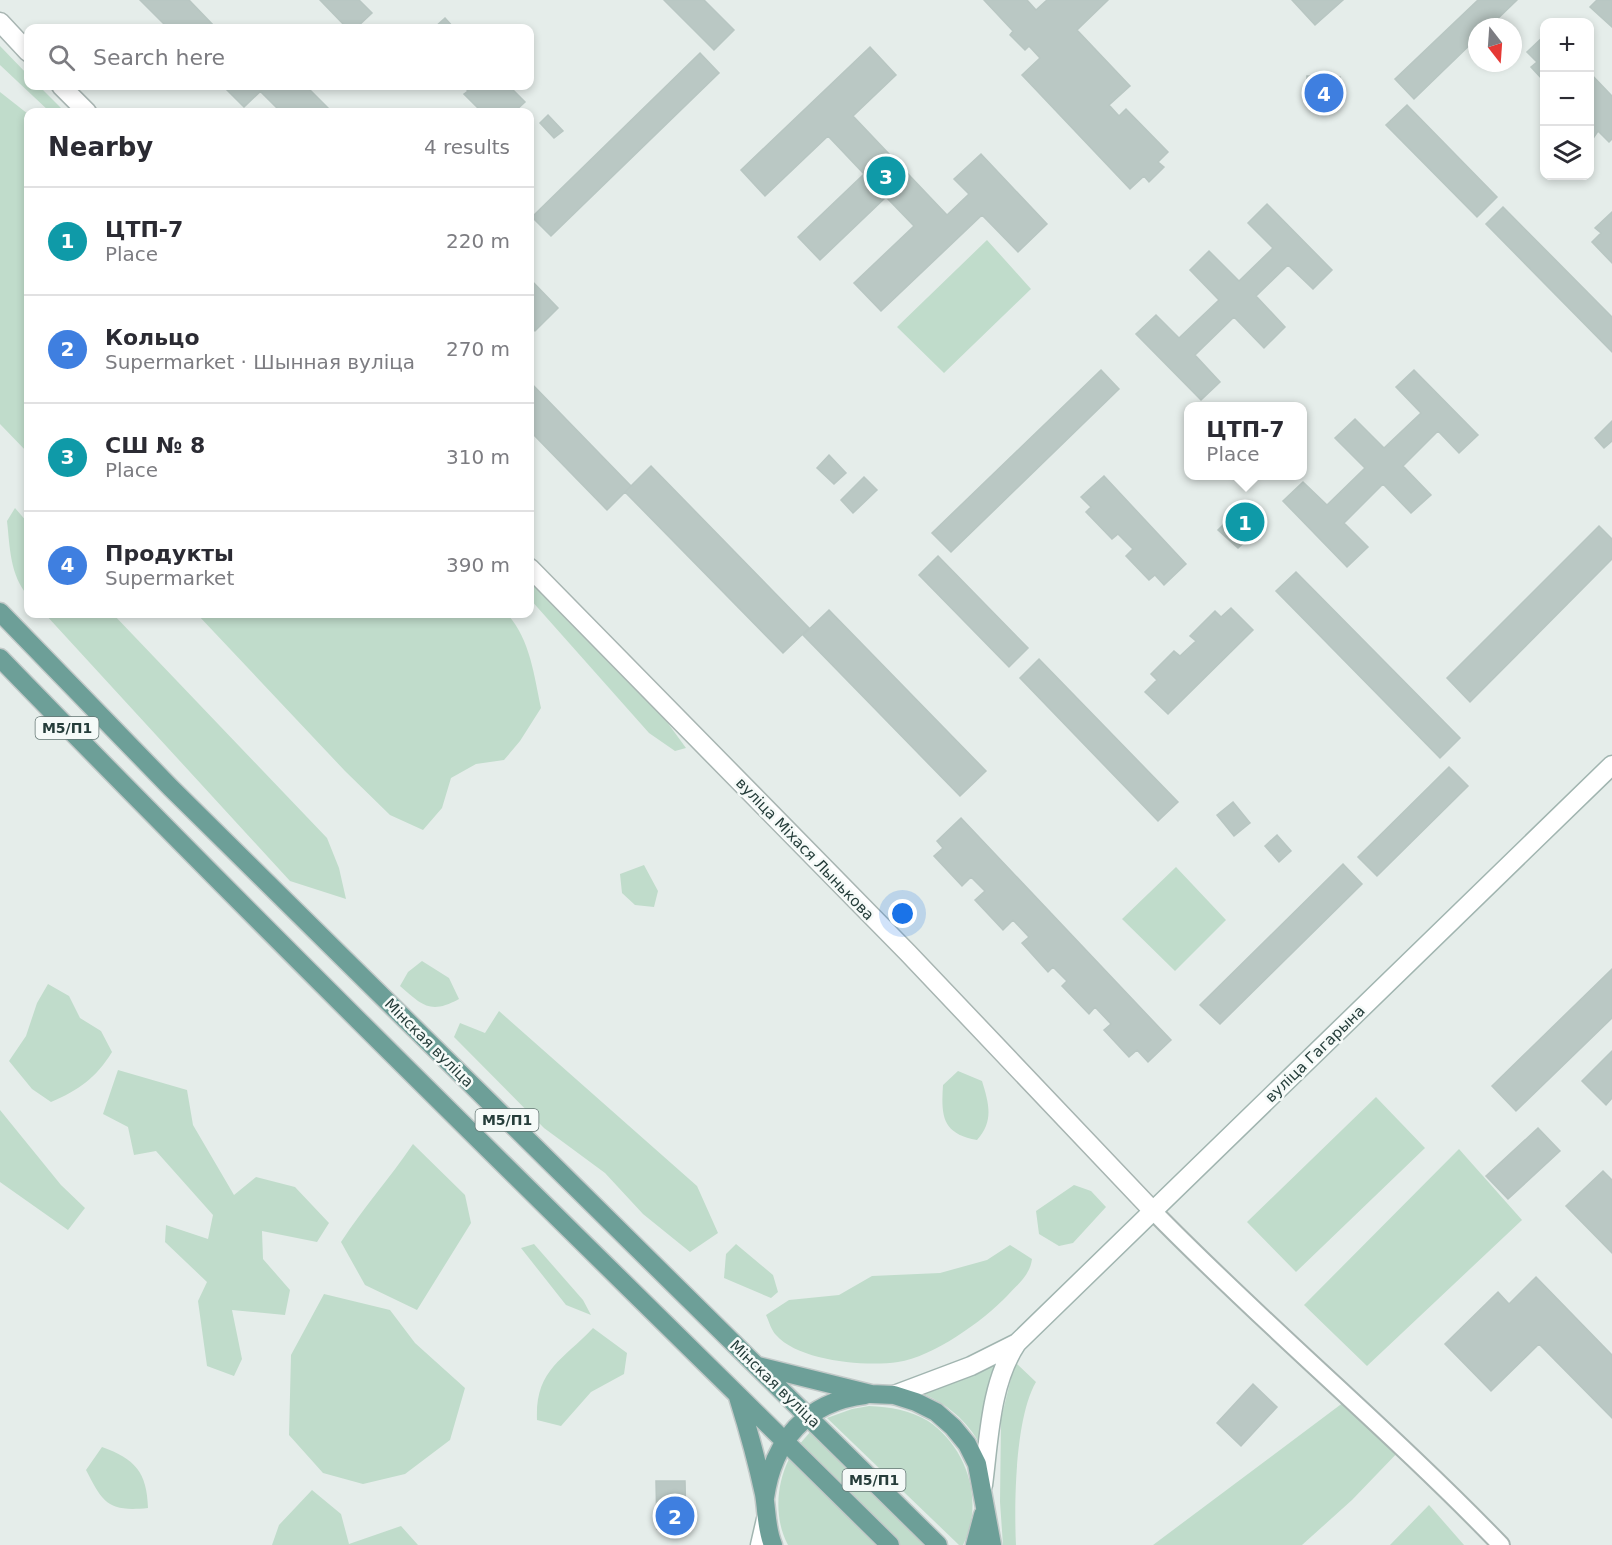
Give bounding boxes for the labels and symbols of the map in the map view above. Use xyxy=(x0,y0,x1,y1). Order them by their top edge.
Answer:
north arrow xyxy=(1468,18,1522,72)
pin: 4 xyxy=(1304,70,1344,116)
pin: 3 xyxy=(866,154,906,198)
pin: 1 xyxy=(1226,500,1264,544)
road number: М5/П1 xyxy=(36,717,98,739)
street label: вуліца Міхася Лынькова xyxy=(732,774,878,924)
your location xyxy=(888,899,917,928)
street label: Мінская вуліца xyxy=(381,995,477,1091)
street label: вуліца Гагарына xyxy=(1261,1002,1369,1106)
road number: М5/П1 xyxy=(476,1109,538,1131)
street label: Мінская вуліца xyxy=(726,1337,824,1431)
road number: М5/П1 xyxy=(842,1469,906,1491)
pin: 2 xyxy=(656,1494,694,1538)

